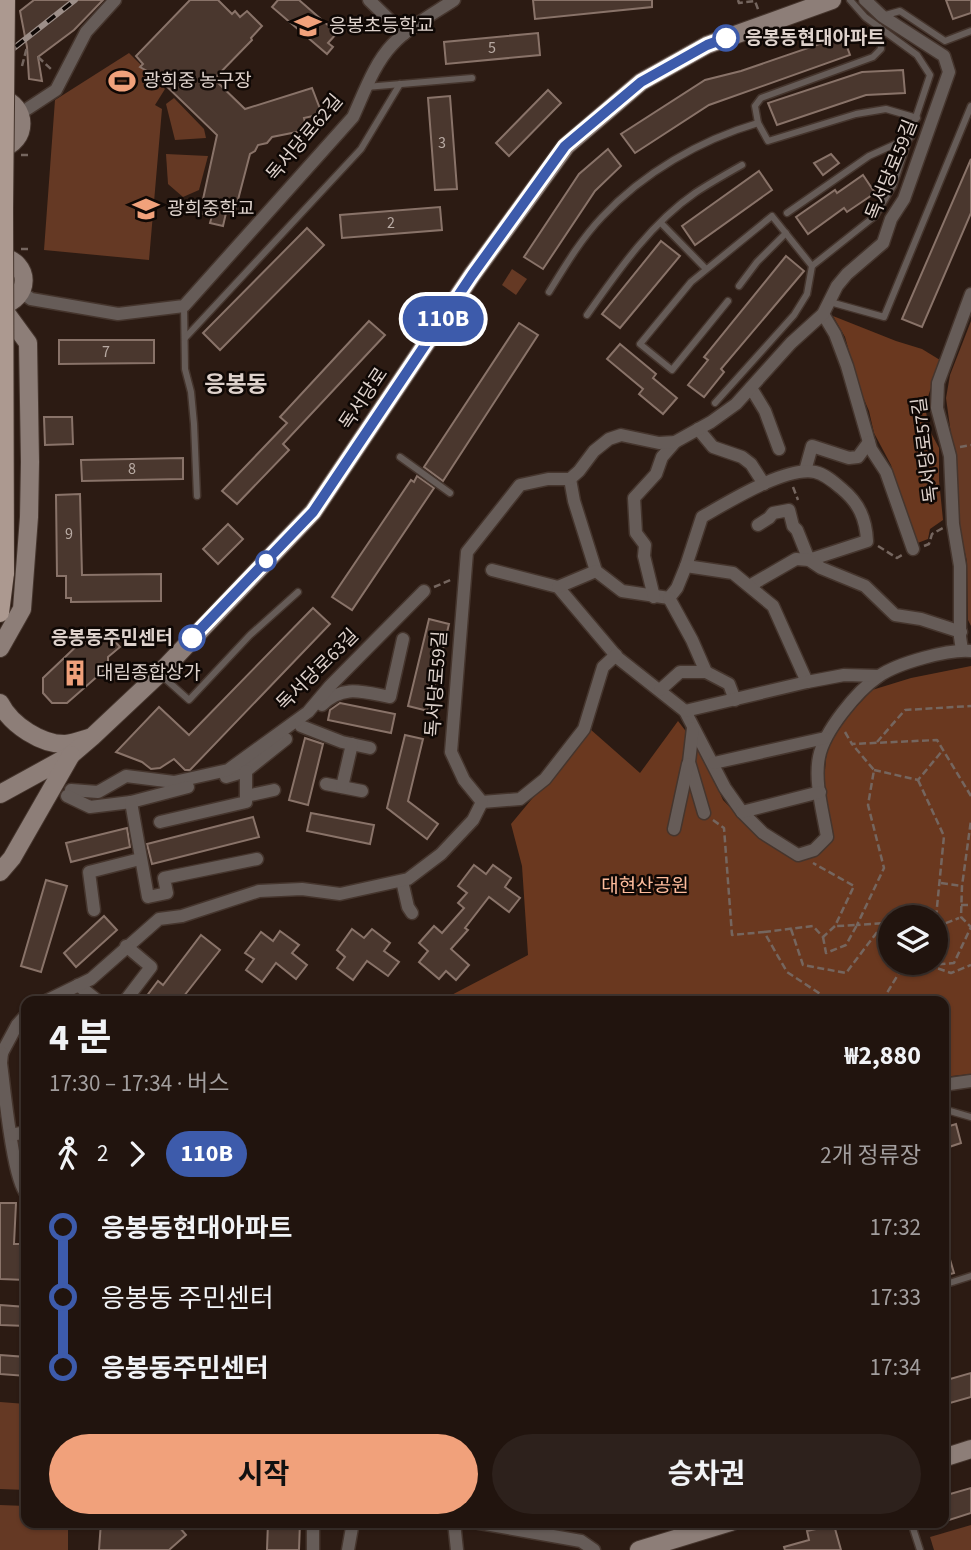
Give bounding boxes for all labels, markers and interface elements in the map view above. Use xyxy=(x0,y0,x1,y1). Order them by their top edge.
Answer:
school or university icon: 응봉초등학교 xyxy=(293,11,323,41)
place label: 응봉초등학교 xyxy=(329,13,434,40)
marker: 응봉동현대아파트 xyxy=(713,25,739,51)
place label: 응봉동현대아파트 xyxy=(745,25,885,52)
house number: 5 xyxy=(488,37,496,59)
sports icon: 광희중 농구장 xyxy=(107,66,137,96)
place label: 광희중 농구장 xyxy=(143,68,252,95)
street label: 독서당로62길 xyxy=(260,89,350,187)
street label: 독서당로59길 xyxy=(860,116,924,224)
house number: 3 xyxy=(438,132,446,154)
school or university icon: 광희중학교 xyxy=(131,194,161,224)
place label: 광희중학교 xyxy=(167,196,254,223)
house number: 2 xyxy=(387,212,395,234)
line badge: 110B xyxy=(394,296,492,342)
text: 110B xyxy=(417,301,469,336)
house number: 7 xyxy=(102,341,110,363)
street label: 독서당로 xyxy=(333,362,395,436)
district label: 응봉동 xyxy=(204,368,268,401)
street label: 독서당로57길 xyxy=(906,396,946,504)
house number: 8 xyxy=(128,458,136,480)
house number: 9 xyxy=(65,523,73,545)
unlabelled marker xyxy=(256,551,276,571)
street label: 독서당로63길 xyxy=(271,623,365,717)
place label: 응봉동주민센터 xyxy=(51,625,173,652)
marker: 응봉동주민센터 xyxy=(179,625,205,651)
street label: 독서당로59길 xyxy=(420,630,454,738)
building icon: 대림종합상가 xyxy=(60,658,90,688)
place label: 대림종합상가 xyxy=(96,660,201,687)
park label: 대현산공원 xyxy=(601,873,689,900)
map controls xyxy=(878,905,948,975)
button: layers xyxy=(878,905,948,975)
text: 4 분 xyxy=(49,1011,112,1065)
text: ₩2,880 xyxy=(845,1037,921,1074)
text: 17:30 – 17:34 · 버스 xyxy=(49,1067,229,1100)
icon: walk xyxy=(49,1135,87,1173)
icon: forward xyxy=(118,1135,156,1173)
text: 110B xyxy=(180,1136,233,1171)
text: 2 xyxy=(97,1137,108,1170)
text: 2개 정류장 xyxy=(820,1139,921,1172)
text: 응봉동현대아파트 xyxy=(101,1210,292,1247)
text: 17:32 xyxy=(870,1211,921,1244)
text: 응봉동 주민센터 xyxy=(101,1280,274,1317)
text: 17:33 xyxy=(870,1281,921,1314)
text: 응봉동주민센터 xyxy=(101,1350,268,1387)
text: 17:34 xyxy=(870,1351,921,1384)
button: 시작 xyxy=(49,1434,478,1514)
button: 승차권 xyxy=(492,1434,921,1514)

